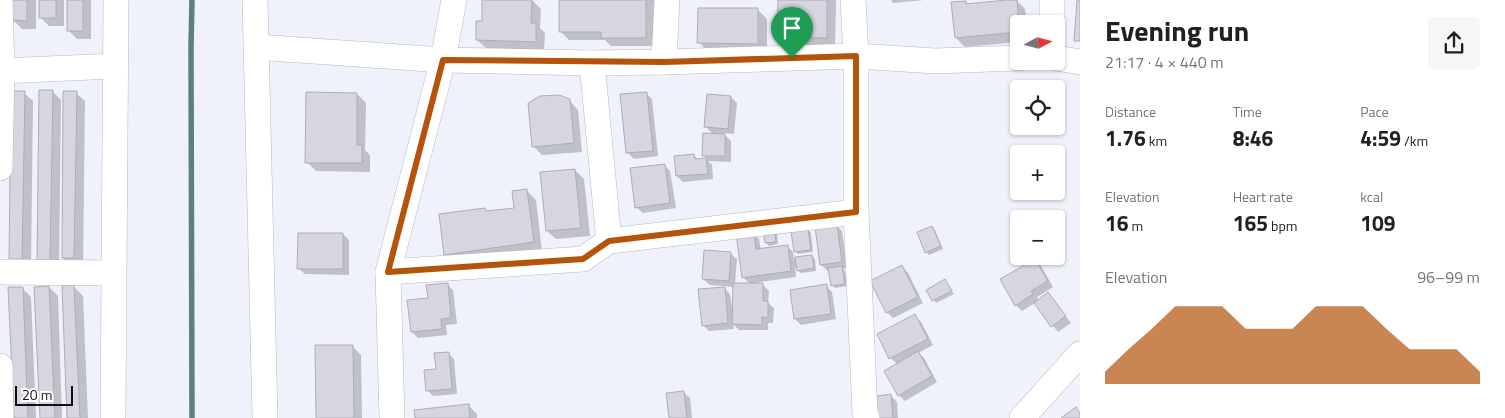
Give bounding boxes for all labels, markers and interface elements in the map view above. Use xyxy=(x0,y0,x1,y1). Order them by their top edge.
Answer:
pin xyxy=(771,7,813,58)
text: Evening run xyxy=(1105,9,1249,52)
icon: arrive xyxy=(778,14,806,42)
north arrow xyxy=(1010,15,1065,70)
map controls xyxy=(1010,15,1065,265)
button: share xyxy=(1428,17,1480,69)
text: 21:17 · 4 × 440 m xyxy=(1105,50,1224,74)
button: locate xyxy=(1010,80,1065,135)
text: Distance xyxy=(1105,101,1156,122)
text: Time xyxy=(1233,101,1262,122)
text: Pace xyxy=(1360,101,1389,122)
text: 1.76 xyxy=(1105,122,1146,154)
text: 8:46 xyxy=(1233,122,1273,154)
text: 4:59 xyxy=(1360,122,1401,154)
text: km xyxy=(1146,130,1167,151)
text: /km xyxy=(1401,130,1428,151)
button: + xyxy=(1010,145,1065,200)
text: Elevation xyxy=(1105,186,1159,207)
text: Heart rate xyxy=(1233,186,1293,207)
text: kcal xyxy=(1360,186,1383,207)
text: 16 xyxy=(1105,207,1129,239)
text: 165 xyxy=(1233,207,1268,239)
text: 109 xyxy=(1360,207,1396,239)
button: − xyxy=(1010,210,1065,265)
text: m xyxy=(1129,215,1143,236)
text: bpm xyxy=(1268,215,1297,236)
text: Elevation xyxy=(1105,265,1167,289)
text: 96–99 m xyxy=(1417,265,1480,289)
scale bar xyxy=(15,383,72,406)
text: 20 m xyxy=(22,384,52,405)

